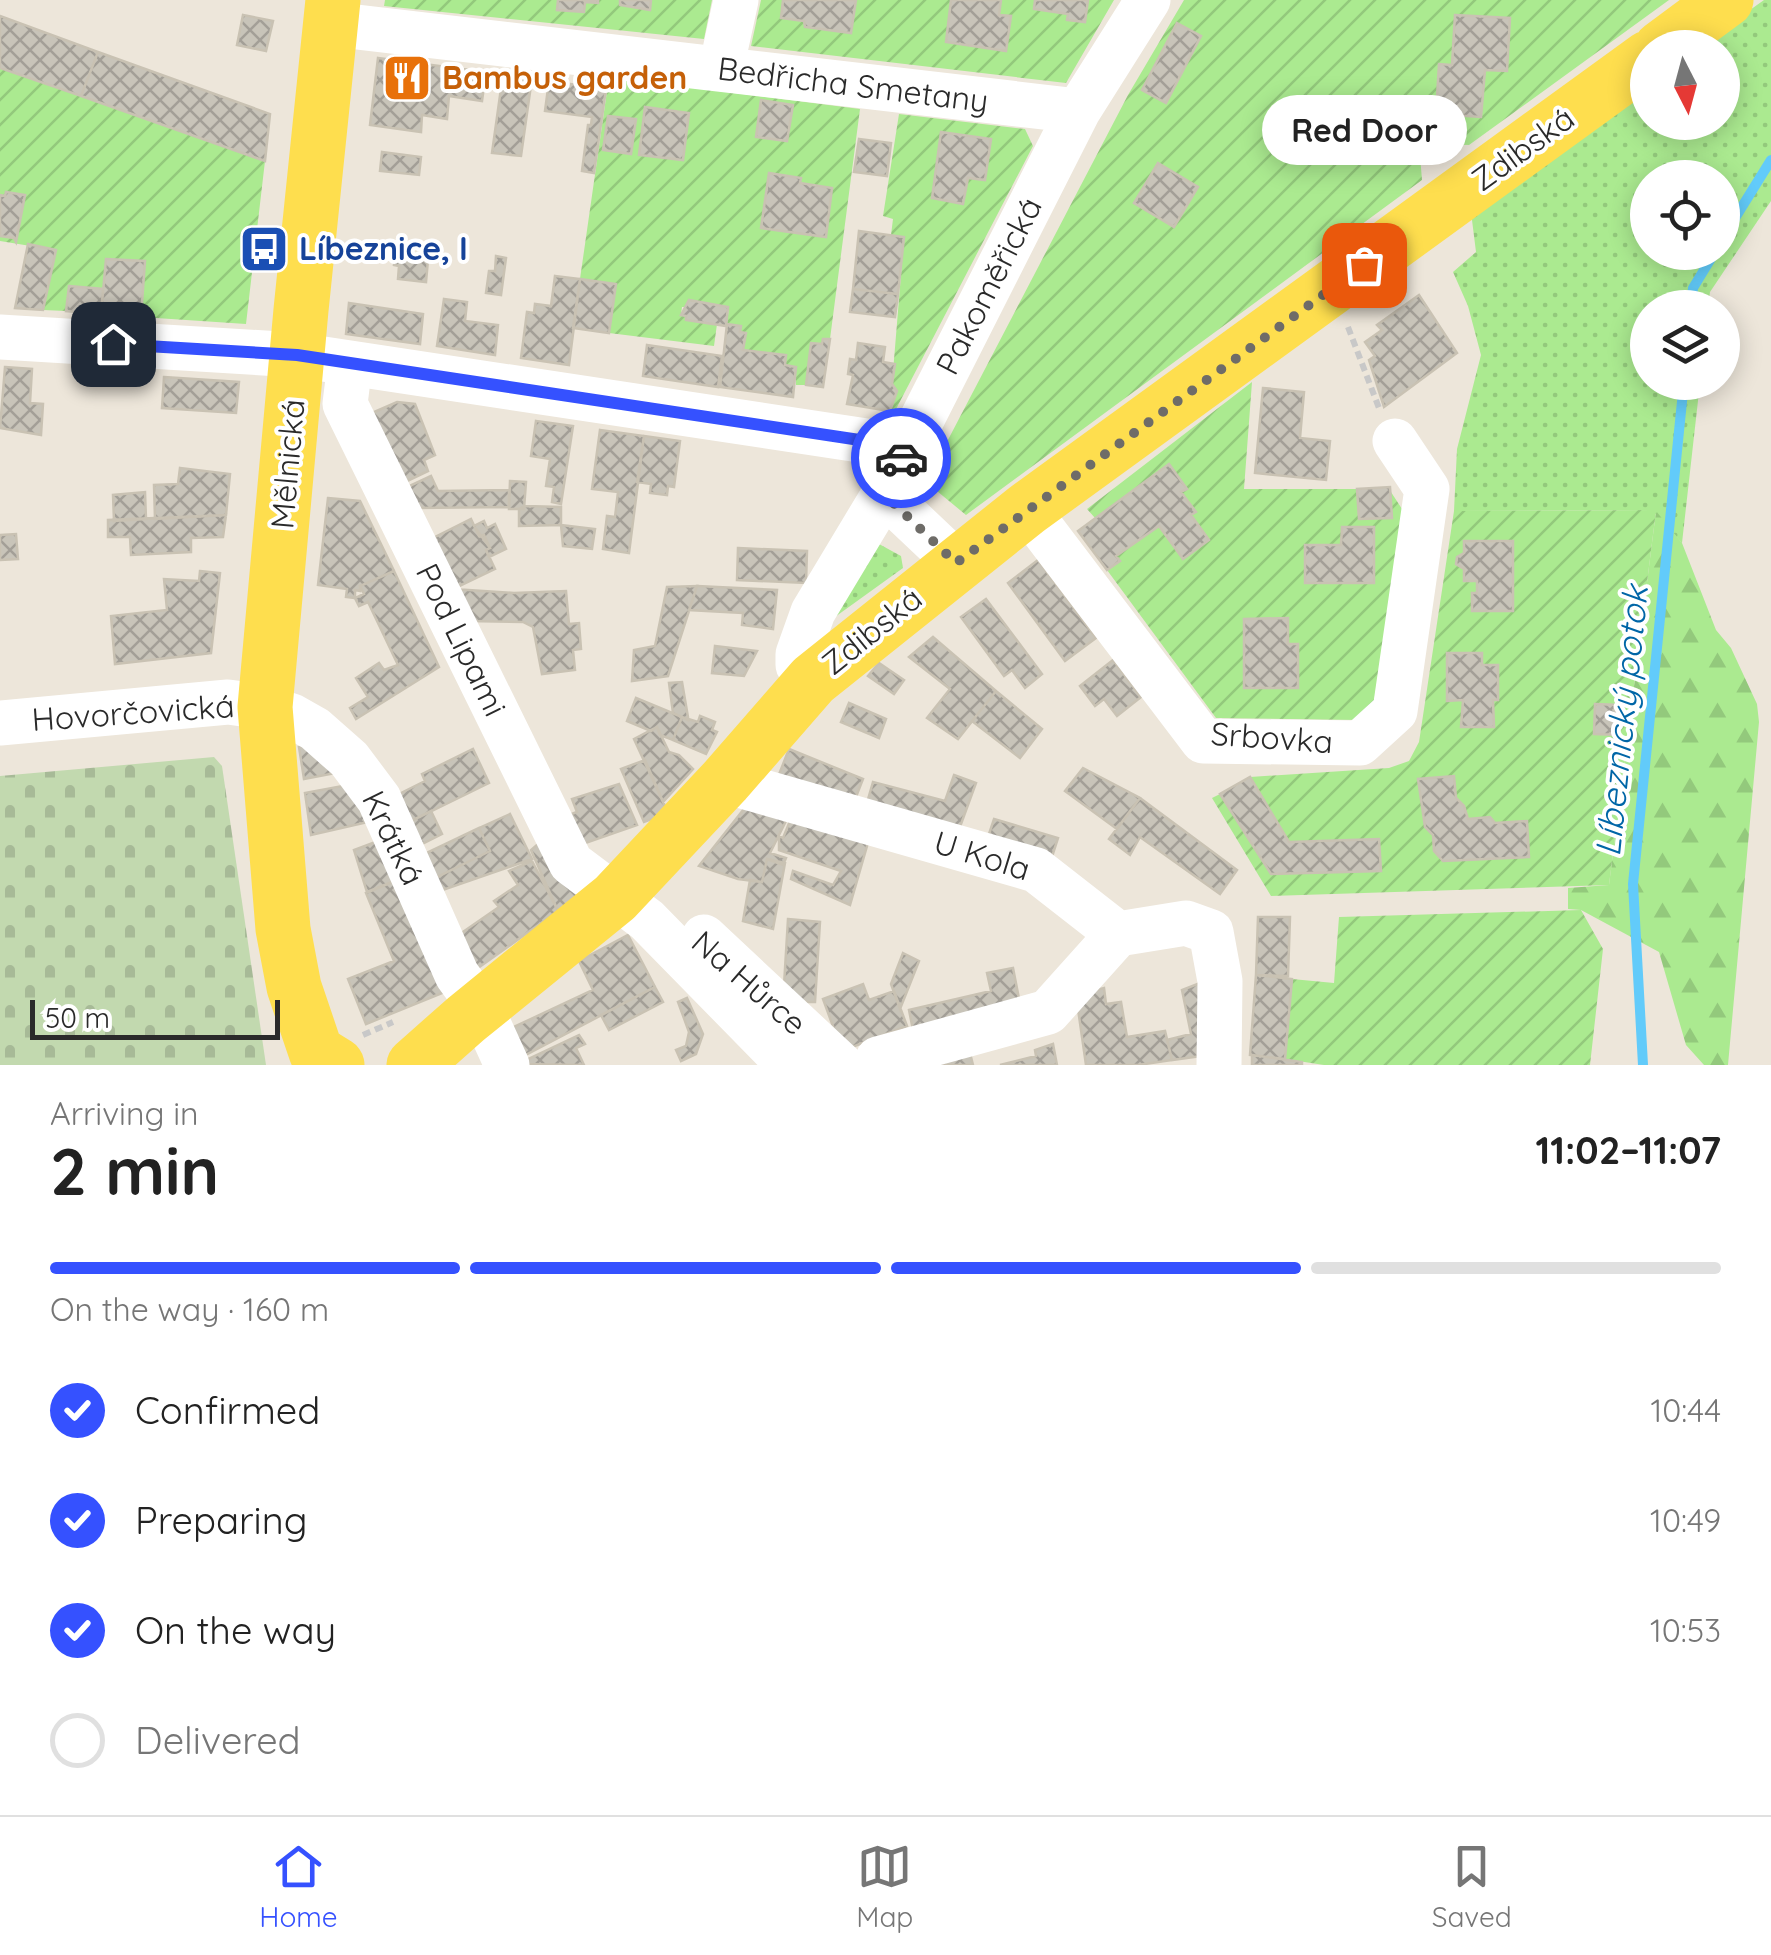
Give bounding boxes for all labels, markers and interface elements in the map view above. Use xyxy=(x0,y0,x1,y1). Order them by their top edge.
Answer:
north arrow xyxy=(1630,30,1740,140)
map controls xyxy=(1630,30,1740,400)
street label: Bedřicha Smetany xyxy=(716,48,991,120)
restaurant icon: Bambus garden xyxy=(381,52,433,104)
place label: Bambus garden xyxy=(442,57,687,97)
callout: Red Door xyxy=(1262,95,1466,165)
street label: Zdibská xyxy=(1463,97,1582,199)
text: Red Door xyxy=(1291,110,1438,150)
button: locate xyxy=(1630,160,1740,270)
street label: Pakoměřická xyxy=(926,190,1050,381)
bus stop icon: Líbeznice, I xyxy=(238,223,290,275)
pin xyxy=(1322,223,1407,308)
place label: Líbeznice, I xyxy=(299,228,468,268)
icon: bag xyxy=(1337,238,1392,293)
button: layers xyxy=(1630,290,1740,400)
pin xyxy=(71,302,156,387)
icon: home xyxy=(86,317,141,372)
street label: Mělnická xyxy=(261,397,313,531)
courier xyxy=(851,408,951,508)
icon: car xyxy=(874,431,929,486)
street label: Pod Lipami xyxy=(408,557,516,722)
street label: Zdibská xyxy=(813,578,930,683)
water label: Líbeznický potok xyxy=(1585,580,1657,858)
street label: Hovorčovická xyxy=(30,685,236,739)
street label: Srbovka xyxy=(1210,713,1334,761)
street label: Krátká xyxy=(354,784,434,891)
street label: U Kola xyxy=(929,822,1035,889)
street label: Na Hůrce xyxy=(684,922,815,1043)
scale bar xyxy=(30,995,280,1040)
text: 50 m xyxy=(45,1000,110,1035)
text: Arriving in xyxy=(50,1093,199,1133)
text: 11:02–11:07 xyxy=(1535,1126,1721,1174)
text: 2 min xyxy=(50,1130,219,1211)
text: On the way · 160 m xyxy=(50,1289,329,1329)
icon: check xyxy=(50,1383,105,1438)
text: Confirmed xyxy=(135,1386,320,1434)
text: 10:44 xyxy=(1650,1390,1721,1430)
icon: check xyxy=(50,1493,105,1548)
text: Preparing xyxy=(135,1496,307,1544)
text: 10:49 xyxy=(1650,1500,1721,1540)
icon: check xyxy=(50,1603,105,1658)
text: On the way xyxy=(135,1606,336,1654)
text: 10:53 xyxy=(1650,1610,1721,1650)
text: Delivered xyxy=(135,1716,301,1764)
tab: Home xyxy=(259,1839,338,1934)
tab: Map xyxy=(856,1839,913,1934)
tab: Saved xyxy=(1432,1839,1512,1934)

